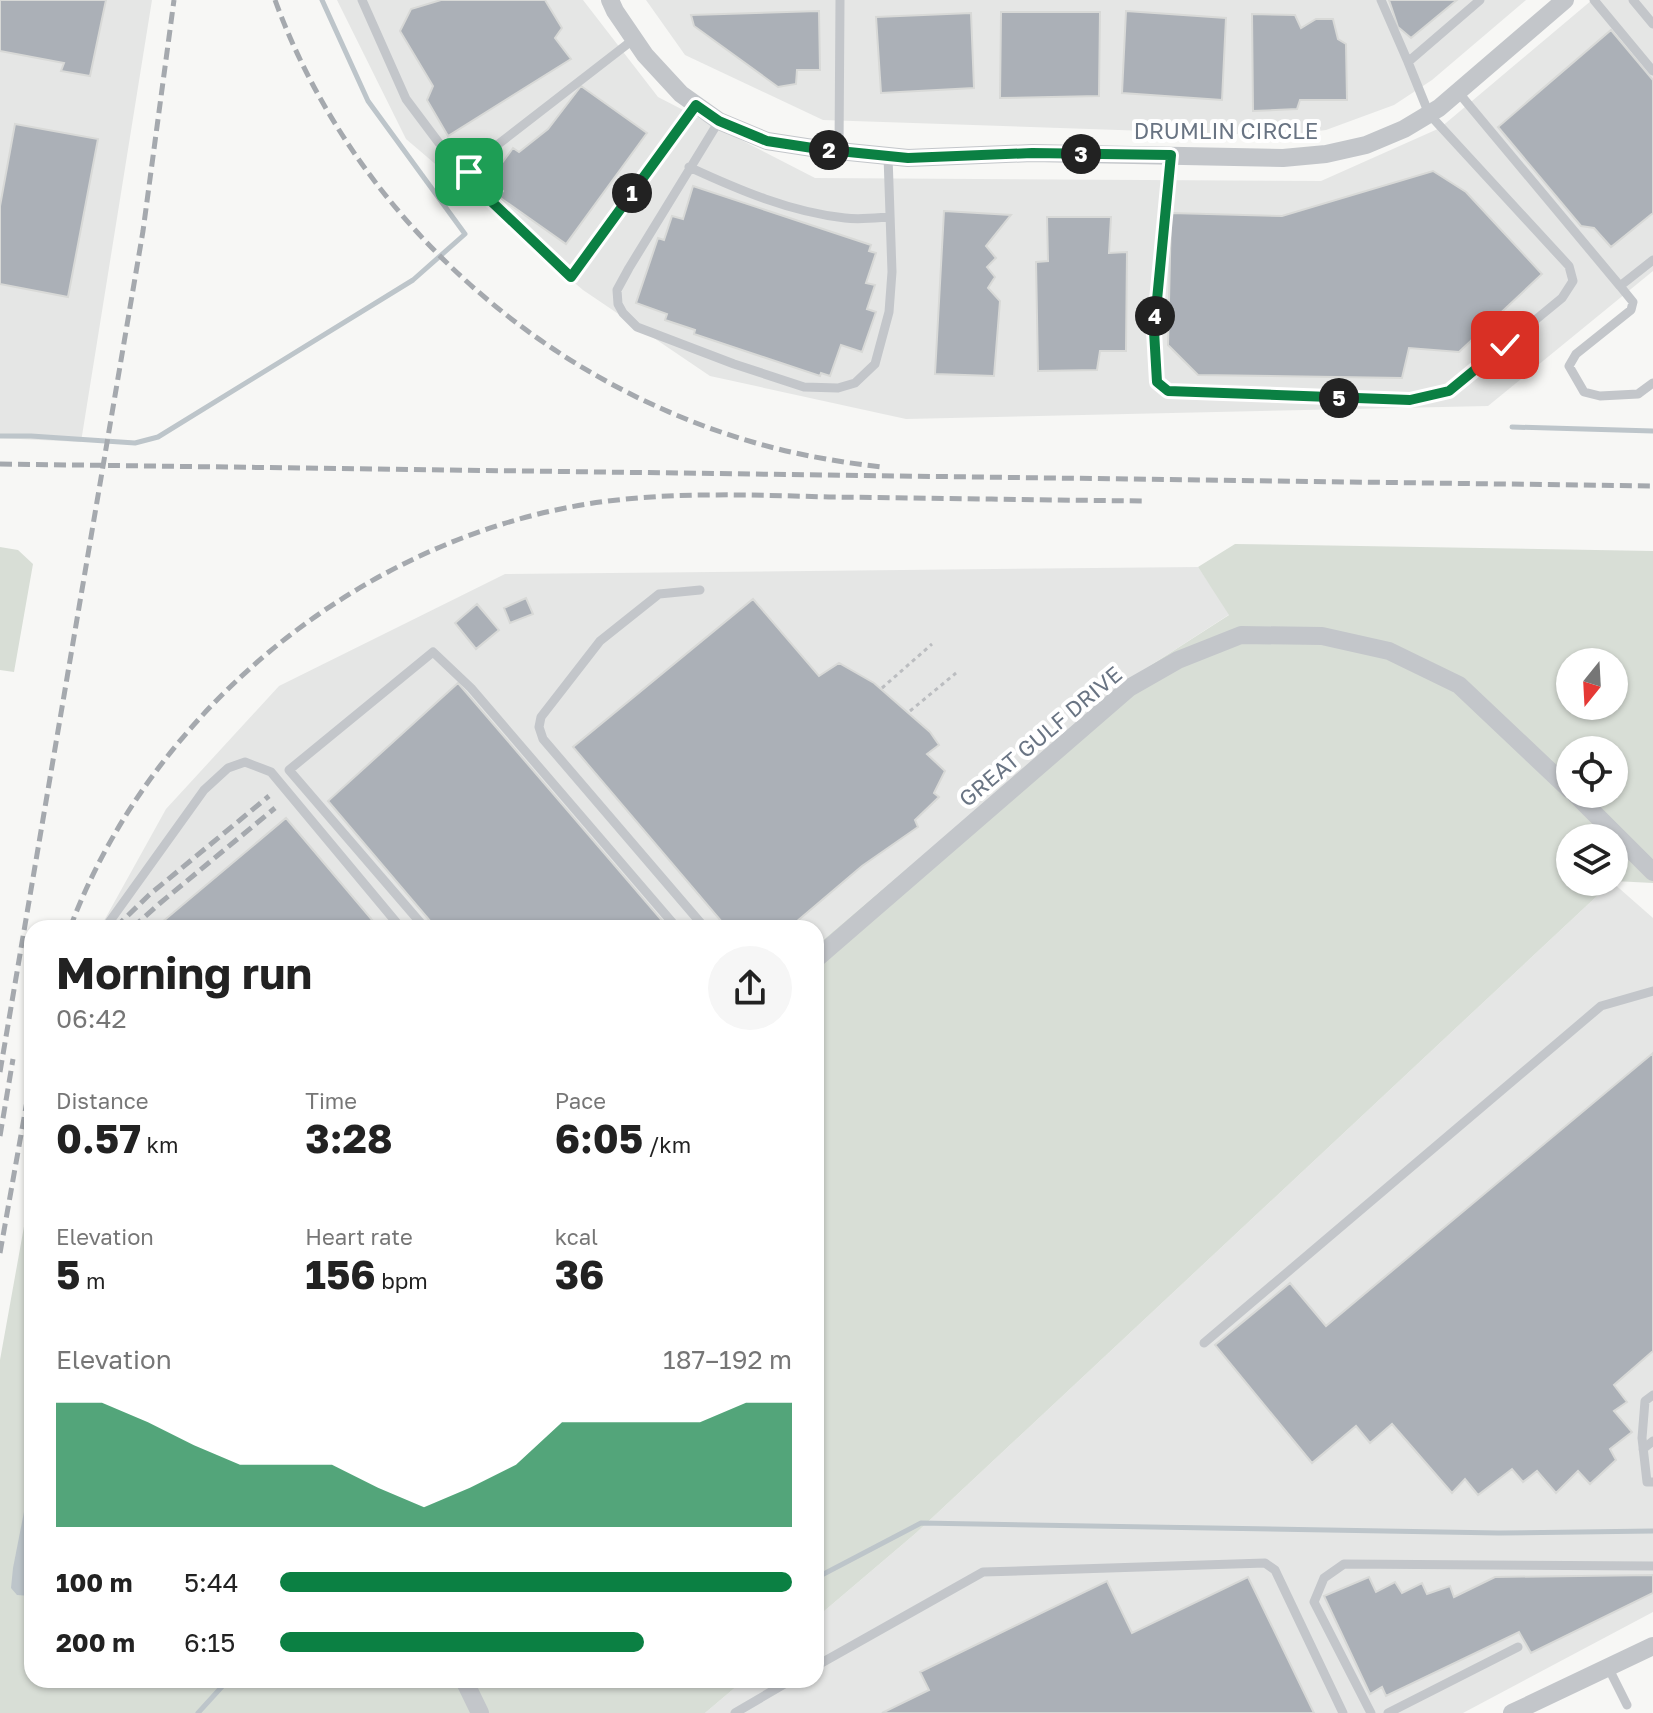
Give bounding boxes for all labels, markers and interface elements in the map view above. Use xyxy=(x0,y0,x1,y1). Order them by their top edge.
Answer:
street label: DRUMLIN CIRCLE xyxy=(1134,117,1318,144)
pin: 2 xyxy=(809,130,849,170)
pin: 3 xyxy=(1061,134,1101,174)
text: 2 xyxy=(822,136,836,163)
pin xyxy=(435,138,503,206)
text: 3 xyxy=(1074,140,1088,167)
icon: arrive xyxy=(447,150,491,194)
pin: 1 xyxy=(612,173,652,213)
text: 1 xyxy=(626,179,638,206)
pin: 4 xyxy=(1135,296,1175,336)
text: 4 xyxy=(1148,302,1162,329)
pin xyxy=(1471,311,1539,379)
icon: check xyxy=(1483,323,1527,367)
pin: 5 xyxy=(1319,378,1359,418)
text: 5 xyxy=(1332,384,1346,411)
north arrow xyxy=(1556,648,1628,720)
map controls xyxy=(1556,648,1628,896)
street label: GREAT GULF DRIVE xyxy=(953,660,1127,812)
button: locate xyxy=(1556,736,1628,808)
button: layers xyxy=(1556,824,1628,896)
text: Morning run xyxy=(56,946,312,999)
button: share xyxy=(708,946,792,1030)
text: 06:42 xyxy=(56,1003,127,1034)
text: Distance xyxy=(56,1087,148,1114)
text: Time xyxy=(305,1087,357,1114)
text: Pace xyxy=(555,1087,606,1114)
text: 0.57 xyxy=(56,1114,141,1162)
text: 3:28 xyxy=(305,1114,393,1162)
text: 6:05 xyxy=(555,1114,643,1162)
text: km xyxy=(141,1131,178,1158)
text: /km xyxy=(643,1131,691,1158)
text: Elevation xyxy=(56,1223,154,1250)
text: Heart rate xyxy=(305,1223,413,1250)
text: kcal xyxy=(555,1223,598,1250)
text: 5 xyxy=(56,1250,80,1298)
text: 156 xyxy=(305,1250,376,1298)
text: 36 xyxy=(555,1250,604,1298)
text: m xyxy=(80,1267,105,1294)
text: bpm xyxy=(376,1267,428,1294)
text: Elevation xyxy=(56,1344,172,1375)
text: 187–192 m xyxy=(663,1344,792,1375)
text: 100 m xyxy=(56,1567,132,1598)
text: 5:44 xyxy=(184,1567,239,1598)
text: 200 m xyxy=(56,1627,135,1658)
text: 6:15 xyxy=(184,1627,235,1658)

